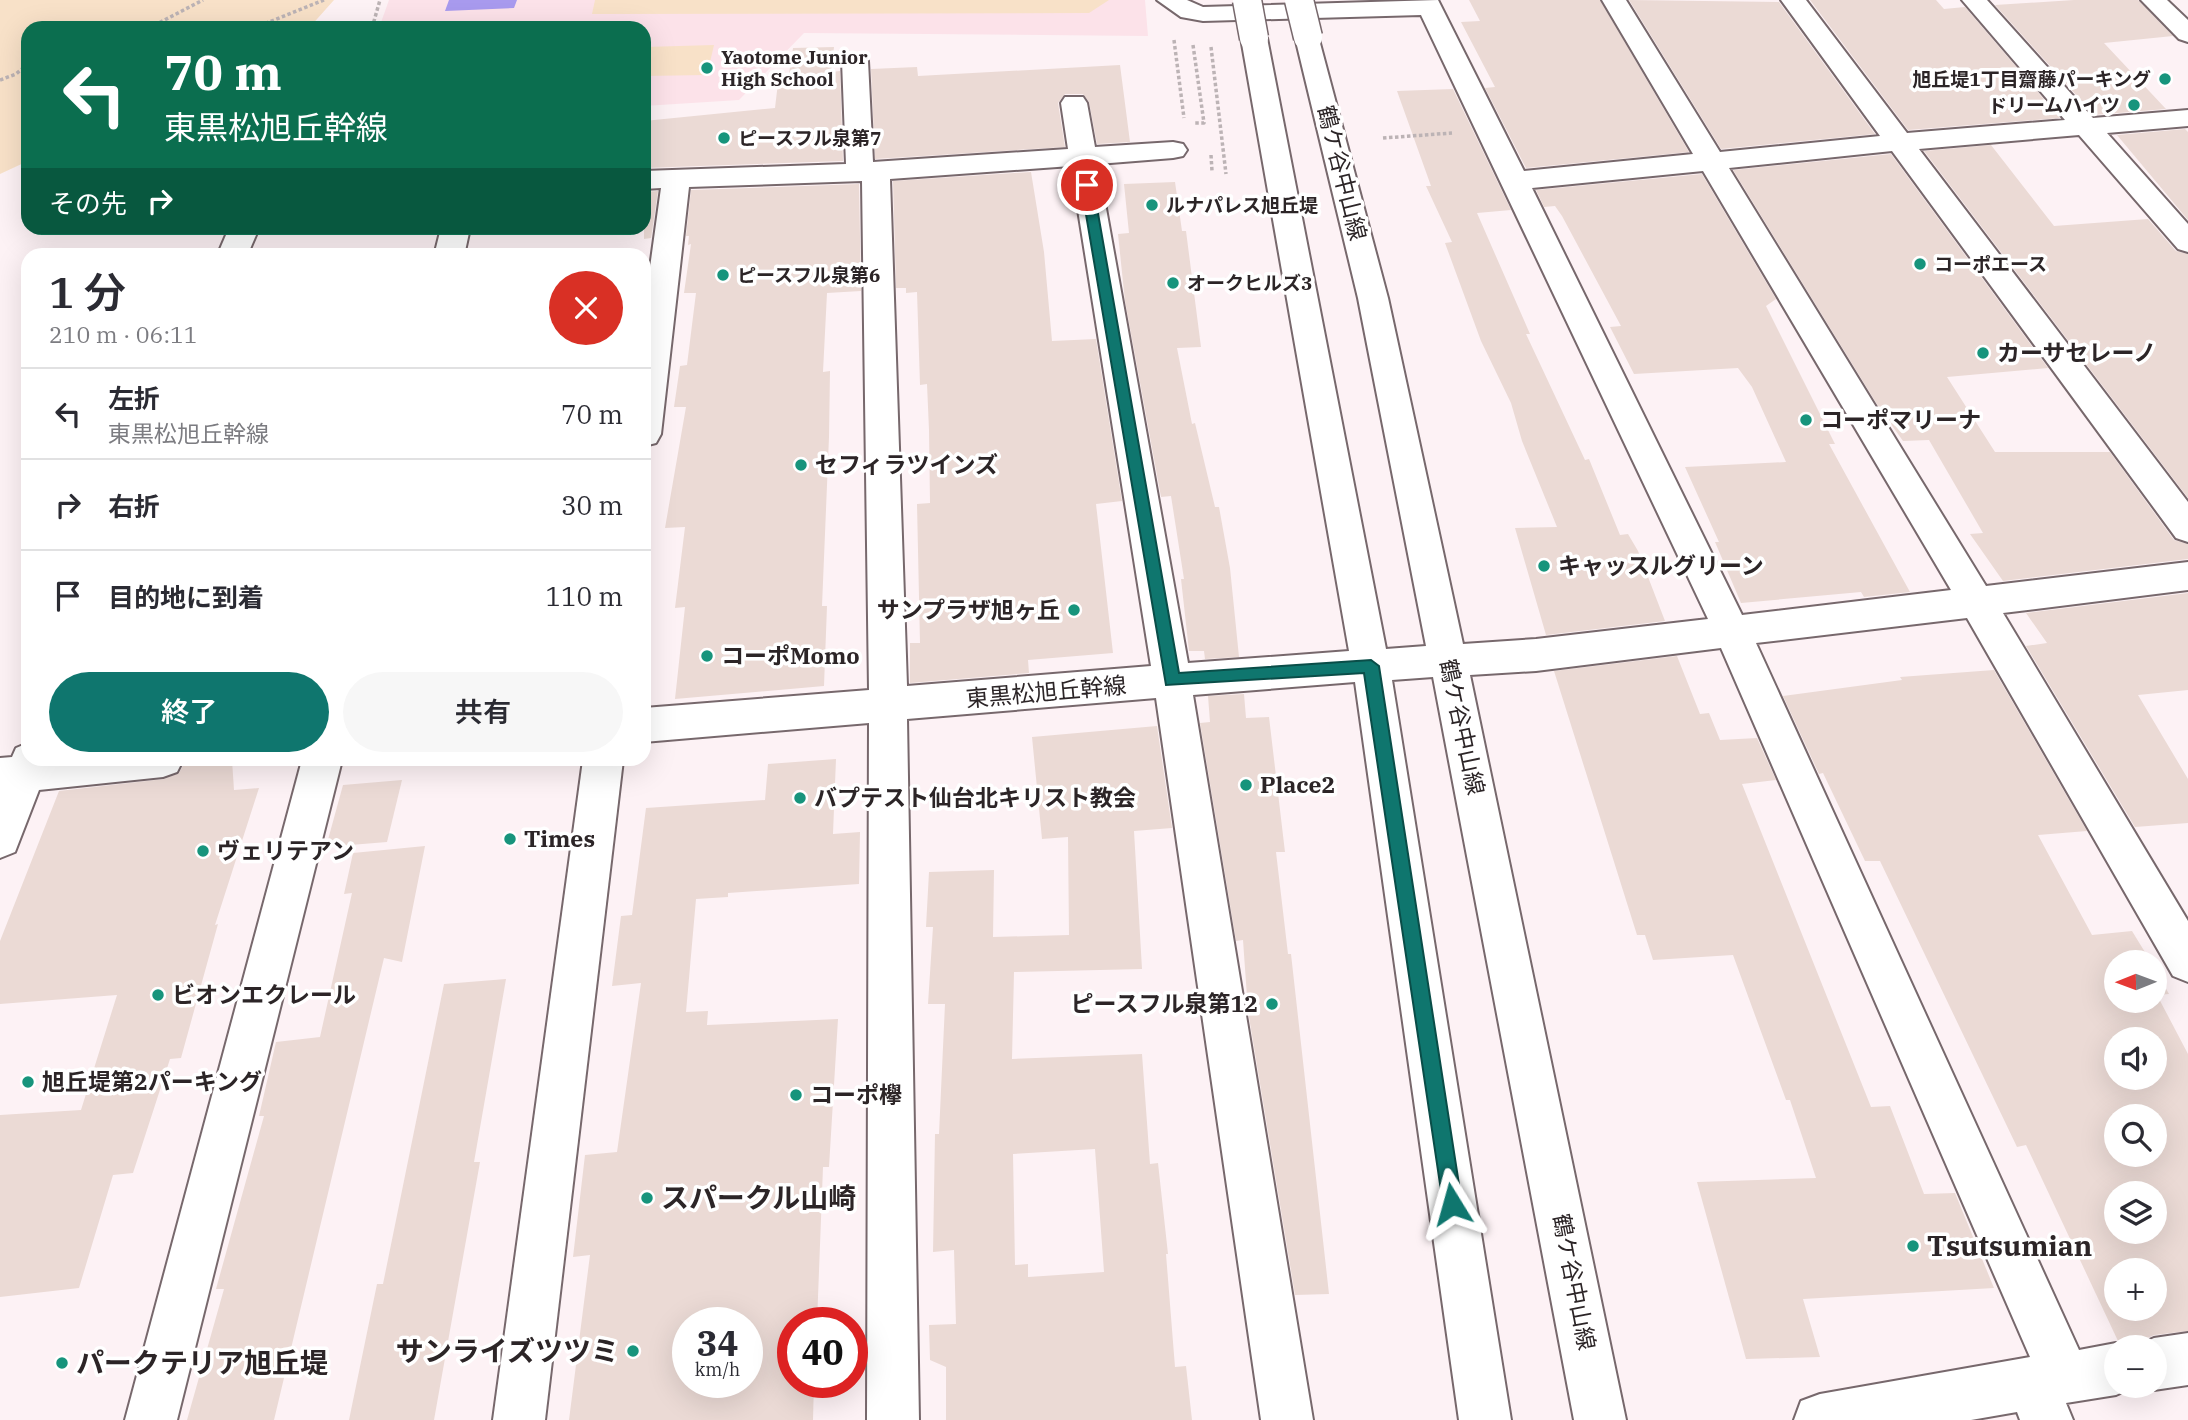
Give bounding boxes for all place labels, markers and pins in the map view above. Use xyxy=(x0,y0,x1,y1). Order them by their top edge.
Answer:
place label: Yaotome Junior High School xyxy=(721,45,868,91)
marker: Yaotome Junior High School xyxy=(699,60,715,76)
place label: 旭丘堤1丁目齋藤パーキング xyxy=(1912,67,2151,91)
marker: 旭丘堤1丁目齋藤パーキング xyxy=(2157,71,2173,87)
place label: ドリームハイツ xyxy=(1988,93,2120,117)
marker: ドリームハイツ xyxy=(2126,97,2142,113)
place label: ピースフル泉第7 xyxy=(738,126,881,150)
marker: ピースフル泉第7 xyxy=(716,130,732,146)
pin xyxy=(1057,155,1117,215)
place label: ルナパレス旭丘堤 xyxy=(1166,193,1318,217)
marker: ルナパレス旭丘堤 xyxy=(1144,197,1160,213)
place label: コーポエース xyxy=(1934,252,2047,276)
marker: コーポエース xyxy=(1912,256,1928,272)
place label: ピースフル泉第6 xyxy=(737,263,880,287)
marker: ピースフル泉第6 xyxy=(715,267,731,283)
place label: オークヒルズ3 xyxy=(1187,271,1312,295)
marker: オークヒルズ3 xyxy=(1165,275,1181,291)
place label: カーサセレーノ xyxy=(1997,337,2156,367)
marker: カーサセレーノ xyxy=(1975,345,1991,361)
place label: コーポマリーナ xyxy=(1820,404,1981,434)
marker: コーポマリーナ xyxy=(1798,412,1814,428)
place label: セフィラツインズ xyxy=(815,449,998,479)
marker: セフィラツインズ xyxy=(793,457,809,473)
place label: キャッスルグリーン xyxy=(1558,550,1764,580)
marker: キャッスルグリーン xyxy=(1536,558,1552,574)
place label: サンプラザ旭ヶ丘 xyxy=(877,594,1060,624)
marker: サンプラザ旭ヶ丘 xyxy=(1066,602,1082,618)
place label: コーポMomo xyxy=(721,640,860,670)
marker: コーポMomo xyxy=(699,648,715,664)
place label: Place2 xyxy=(1260,769,1335,799)
marker: Place2 xyxy=(1238,777,1254,793)
place label: バプテスト仙台北キリスト教会 xyxy=(814,782,1136,812)
marker: バプテスト仙台北キリスト教会 xyxy=(792,790,808,806)
place label: Times xyxy=(524,823,595,853)
marker: Times xyxy=(502,831,518,847)
place label: ヴェリテアン xyxy=(217,835,354,865)
marker: ヴェリテアン xyxy=(195,843,211,859)
place label: ビオンエクレール xyxy=(172,979,356,1009)
marker: ビオンエクレール xyxy=(150,987,166,1003)
place label: ピースフル泉第12 xyxy=(1071,988,1258,1018)
marker: ピースフル泉第12 xyxy=(1264,996,1280,1012)
place label: 旭丘堤第2パーキング xyxy=(42,1066,262,1096)
marker: 旭丘堤第2パーキング xyxy=(20,1074,36,1090)
place label: コーポ欅 xyxy=(810,1079,902,1109)
marker: コーポ欅 xyxy=(788,1087,804,1103)
place label: スパークル山崎 xyxy=(661,1179,856,1216)
marker: スパークル山崎 xyxy=(639,1190,655,1206)
place label: Tsutsumian xyxy=(1927,1227,2092,1264)
marker: Tsutsumian xyxy=(1905,1238,1921,1254)
place label: サンライズツツミ xyxy=(396,1332,619,1369)
marker: サンライズツツミ xyxy=(625,1343,641,1359)
place label: パークテリア旭丘堤 xyxy=(76,1344,328,1381)
marker: パークテリア旭丘堤 xyxy=(54,1355,70,1371)

